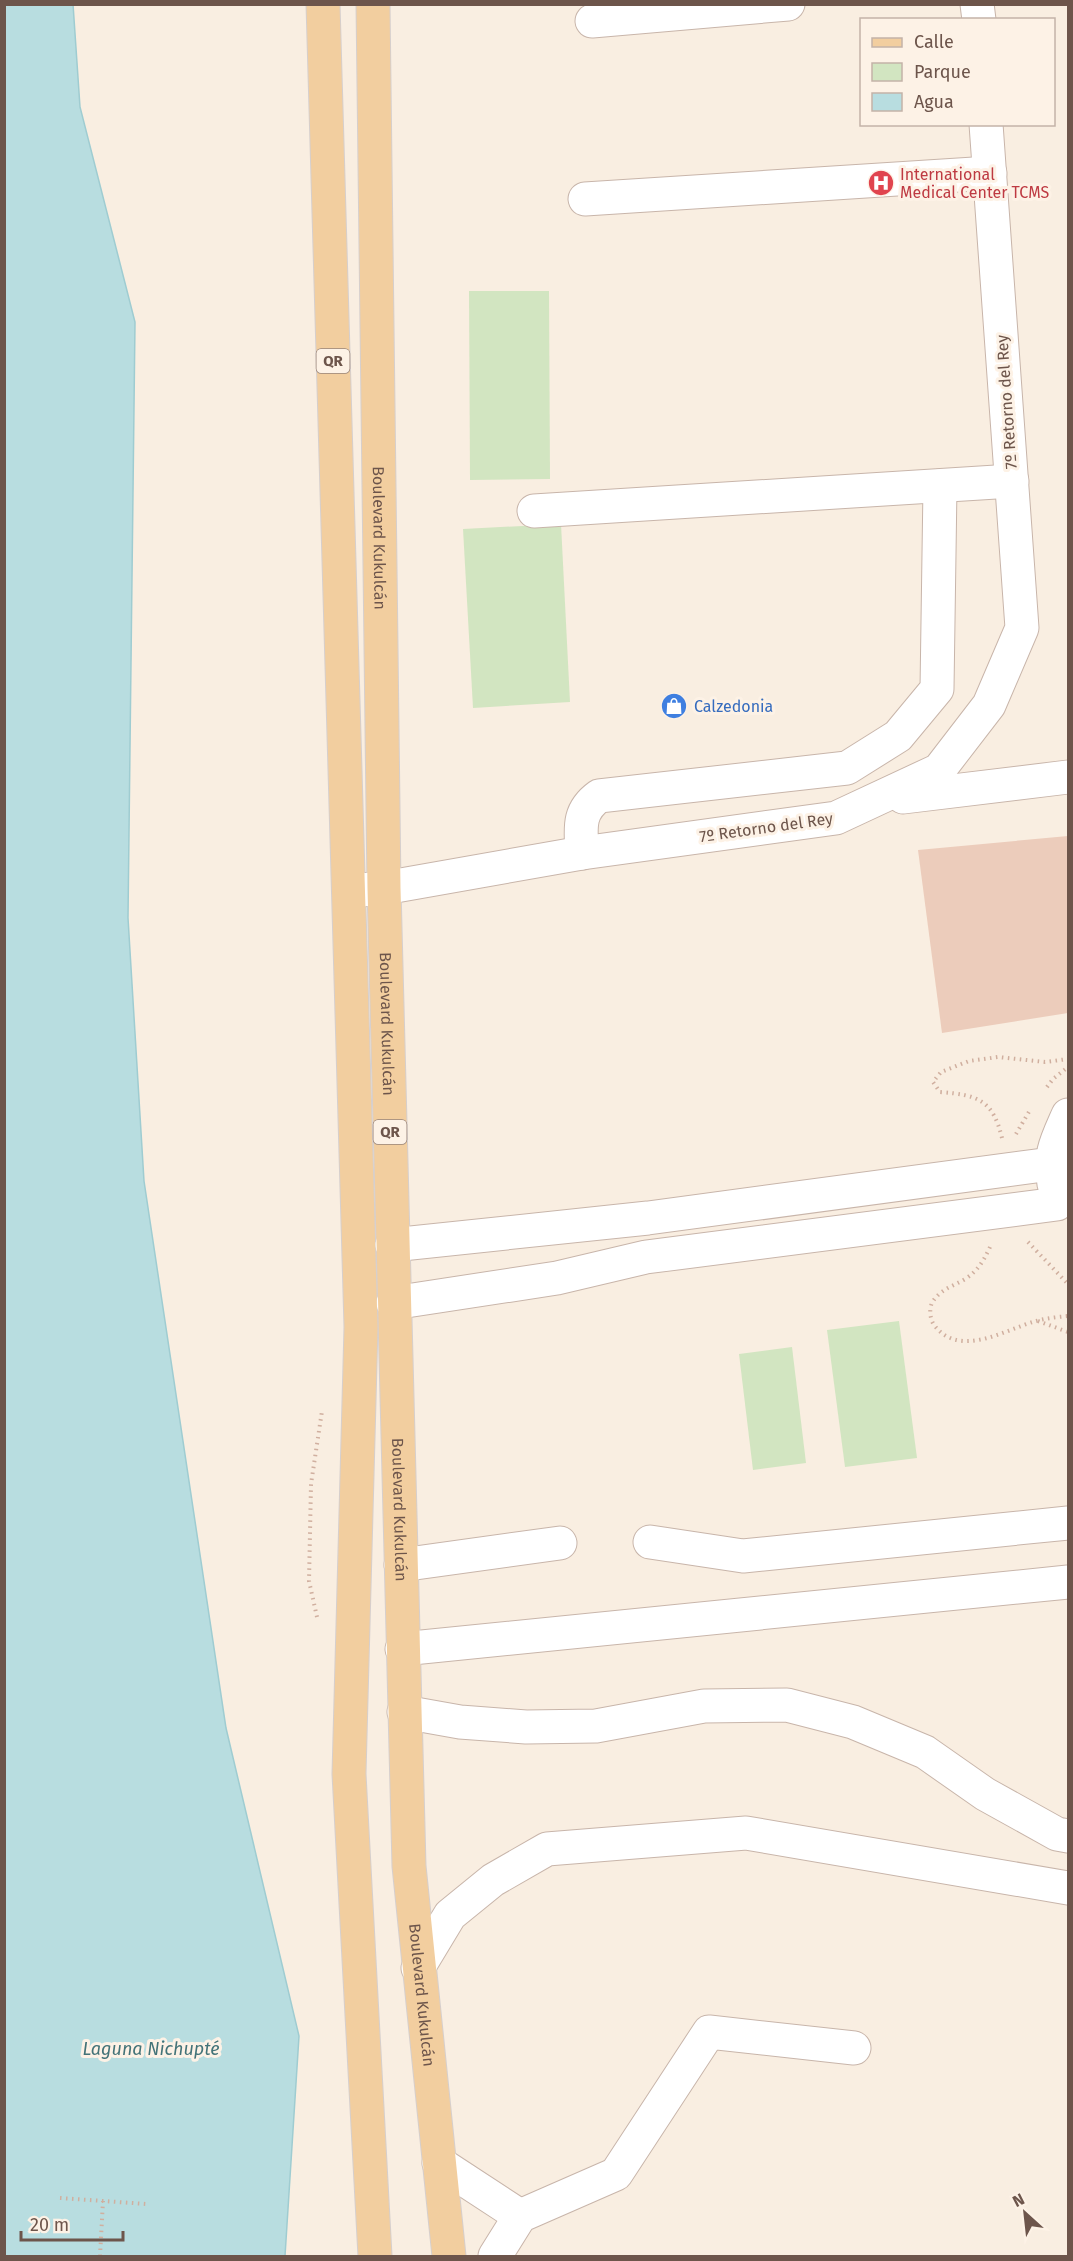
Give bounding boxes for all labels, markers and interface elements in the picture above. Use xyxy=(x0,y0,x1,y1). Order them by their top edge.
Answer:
legend xyxy=(860,18,1055,126)
text: Calle xyxy=(914,31,954,53)
text: Parque xyxy=(914,61,971,83)
text: Agua xyxy=(914,91,954,113)
place label: International Medical Center TCMS xyxy=(900,165,1049,202)
hospital icon: International Medical Center TCMS xyxy=(866,168,896,198)
street label: 7º Retorno del Rey xyxy=(992,334,1021,470)
road number: QR xyxy=(316,349,350,373)
street label: Boulevard Kukulcán xyxy=(369,466,390,610)
shop icon: Calzedonia xyxy=(659,691,689,721)
place label: Calzedonia xyxy=(694,697,773,716)
street label: 7º Retorno del Rey xyxy=(698,809,834,846)
street label: Boulevard Kukulcán xyxy=(376,952,398,1096)
road number: QR xyxy=(374,1120,406,1144)
street label: Boulevard Kukulcán xyxy=(388,1438,411,1582)
street label: Boulevard Kukulcán xyxy=(405,1923,439,2067)
water label: Laguna Nichupté xyxy=(82,2038,220,2060)
north arrow xyxy=(995,2183,1055,2243)
text: N xyxy=(1009,2189,1027,2211)
scale bar xyxy=(21,2204,123,2242)
text: 20 m xyxy=(30,2214,69,2236)

